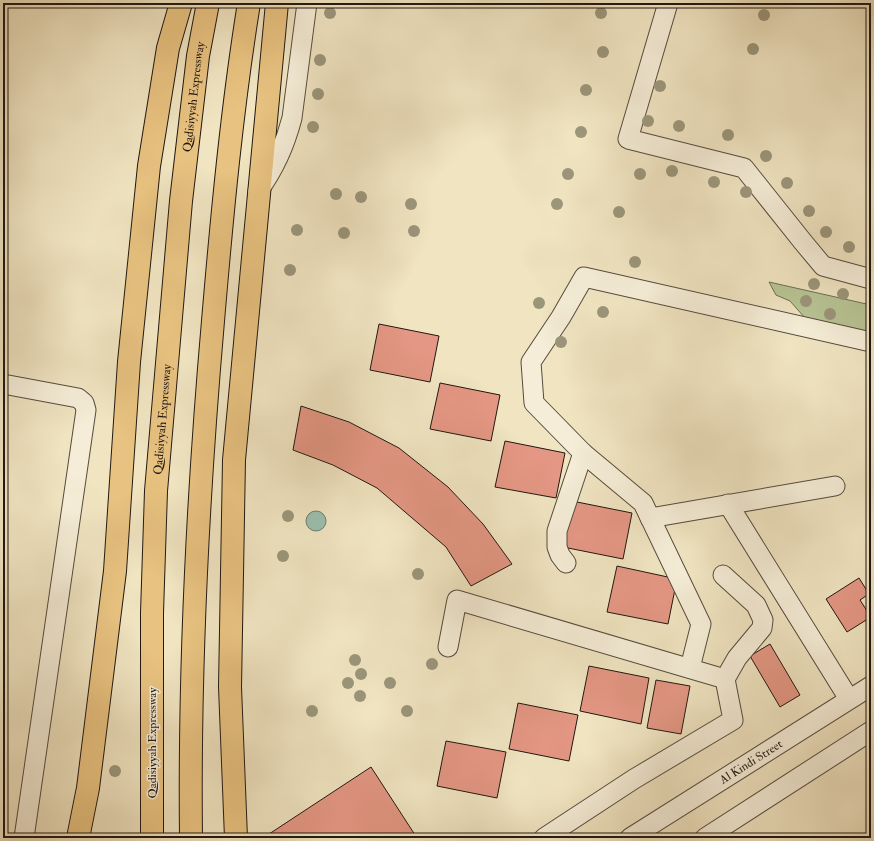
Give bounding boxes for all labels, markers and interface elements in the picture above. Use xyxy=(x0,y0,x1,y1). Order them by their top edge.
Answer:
street label: Qadisiyyah Expressway xyxy=(180,40,209,153)
street label: Qadisiyyah Expressway xyxy=(150,363,175,475)
street label: Qadisiyyah Expressway xyxy=(145,687,160,798)
street label: Al Kindi Street xyxy=(716,737,786,788)

